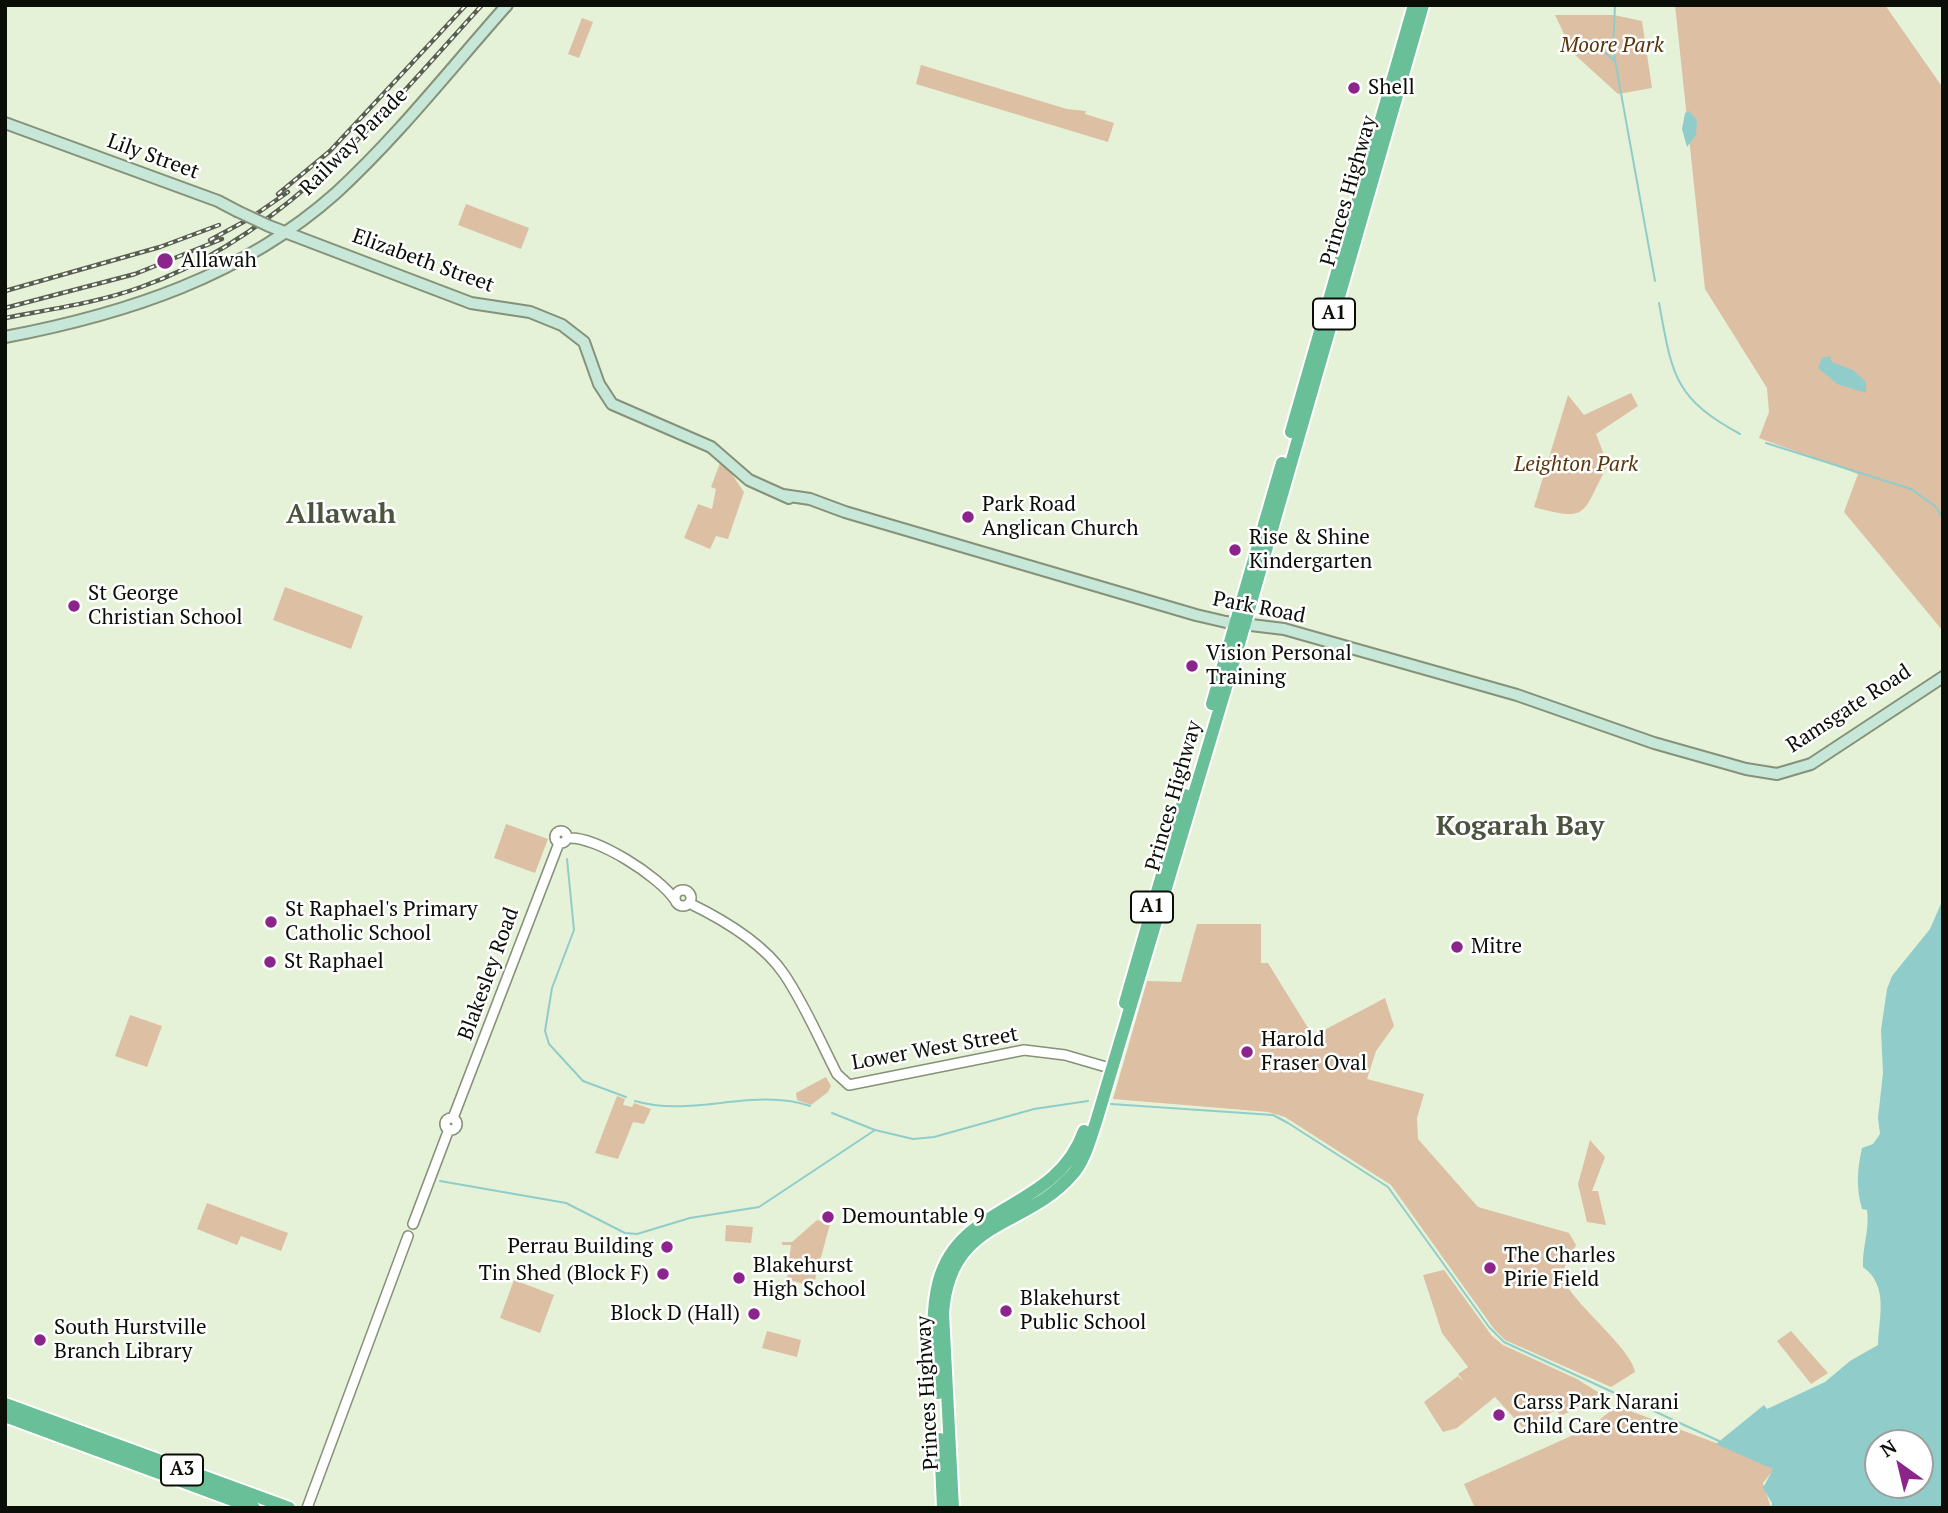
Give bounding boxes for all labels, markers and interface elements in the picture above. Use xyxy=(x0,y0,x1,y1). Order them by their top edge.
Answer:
park label: Moore Park xyxy=(1560,33,1664,59)
place label: Shell xyxy=(1368,75,1415,101)
marker: Shell xyxy=(1346,80,1362,96)
street label: Railway Parade xyxy=(295,83,413,201)
street label: Princes Highway xyxy=(1316,113,1382,269)
street label: Lily Street xyxy=(104,129,202,185)
street label: Elizabeth Street xyxy=(349,224,497,298)
place label: Allawah xyxy=(181,248,257,274)
marker: Allawah xyxy=(155,251,175,271)
road number: A1 xyxy=(1313,298,1355,330)
park label: Leighton Park xyxy=(1514,452,1638,478)
place label: Park Road Anglican Church xyxy=(982,492,1139,542)
district label: Allawah xyxy=(286,498,396,532)
marker: Park Road Anglican Church xyxy=(960,509,976,525)
place label: Rise & Shine Kindergarten xyxy=(1249,525,1372,575)
marker: Rise & Shine Kindergarten xyxy=(1227,542,1243,558)
place label: St George Christian School xyxy=(88,581,243,631)
street label: Park Road xyxy=(1210,587,1308,629)
marker: St George Christian School xyxy=(66,598,82,614)
place label: Vision Personal Training xyxy=(1206,641,1352,691)
marker: Vision Personal Training xyxy=(1184,658,1200,674)
street label: Ramsgate Road xyxy=(1782,659,1916,759)
street label: Princes Highway xyxy=(1141,718,1207,874)
district label: Kogarah Bay xyxy=(1436,810,1604,844)
road number: A1 xyxy=(1131,892,1173,923)
place label: St Raphael's Primary Catholic School xyxy=(285,897,478,947)
street label: Blakesley Road xyxy=(453,904,525,1044)
marker: St Raphael's Primary Catholic School xyxy=(263,914,279,930)
place label: Mitre xyxy=(1471,934,1522,960)
marker: Mitre xyxy=(1449,939,1465,955)
place label: St Raphael xyxy=(284,949,384,975)
marker: St Raphael xyxy=(262,954,278,970)
street label: Lower West Street xyxy=(850,1022,1020,1076)
place label: Harold Fraser Oval xyxy=(1261,1027,1367,1077)
marker: Harold Fraser Oval xyxy=(1239,1044,1255,1060)
place label: Demountable 9 xyxy=(842,1204,985,1230)
marker: Demountable 9 xyxy=(820,1209,836,1225)
place label: Perrau Building xyxy=(508,1234,653,1260)
marker: Perrau Building xyxy=(659,1239,675,1255)
place label: The Charles Pirie Field xyxy=(1504,1243,1615,1293)
place label: Blakehurst High School xyxy=(753,1253,866,1303)
marker: The Charles Pirie Field xyxy=(1482,1260,1498,1276)
place label: Tin Shed (Block F) xyxy=(479,1261,649,1287)
marker: Tin Shed (Block F) xyxy=(655,1266,671,1282)
marker: Blakehurst High School xyxy=(731,1270,747,1286)
place label: Blakehurst Public School xyxy=(1020,1286,1146,1336)
place label: Block D (Hall) xyxy=(611,1301,740,1327)
marker: Blakehurst Public School xyxy=(998,1303,1014,1319)
marker: Block D (Hall) xyxy=(746,1306,762,1322)
place label: South Hurstville Branch Library xyxy=(54,1315,207,1365)
street label: Princes Highway xyxy=(911,1315,945,1471)
marker: South Hurstville Branch Library xyxy=(32,1332,48,1348)
place label: Carss Park Narani Child Care Centre xyxy=(1513,1390,1679,1440)
marker: Carss Park Narani Child Care Centre xyxy=(1491,1407,1507,1423)
north arrow xyxy=(1864,1429,1934,1499)
text: N xyxy=(1875,1433,1901,1462)
road number: A3 xyxy=(161,1454,203,1486)

